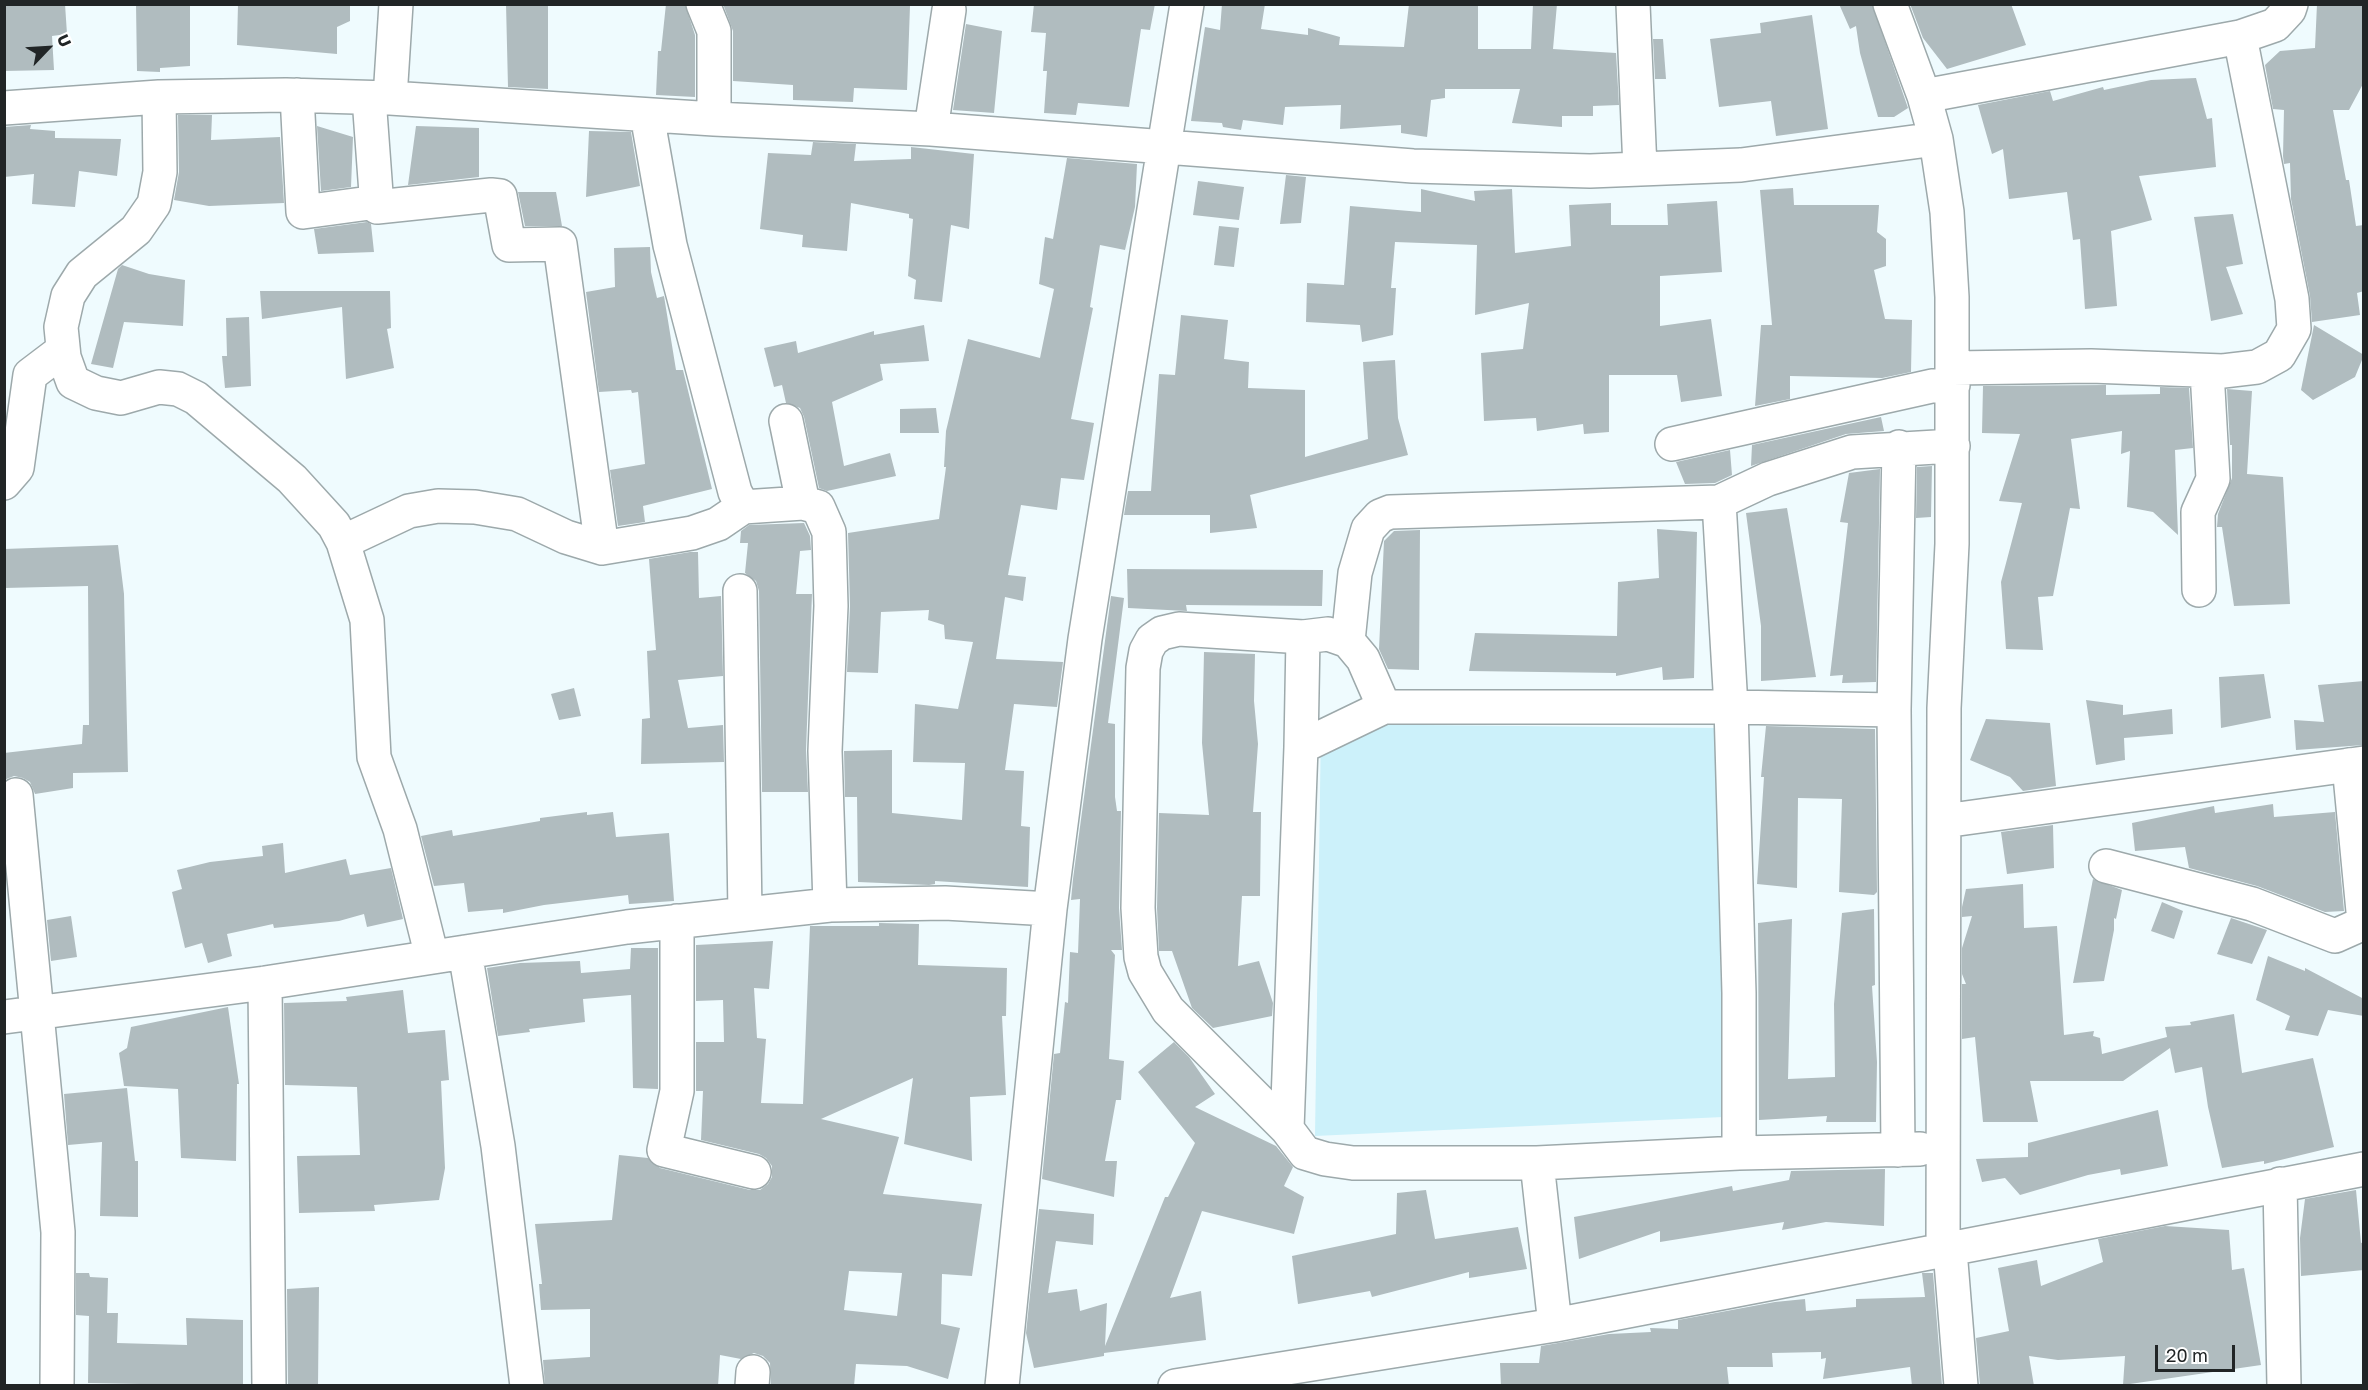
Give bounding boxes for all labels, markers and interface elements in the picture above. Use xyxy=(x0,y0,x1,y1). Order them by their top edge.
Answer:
north arrow xyxy=(18,18,78,78)
text: U xyxy=(53,31,76,50)
scale bar xyxy=(2158,1333,2238,1371)
text: 20 m xyxy=(2166,1344,2208,1366)

